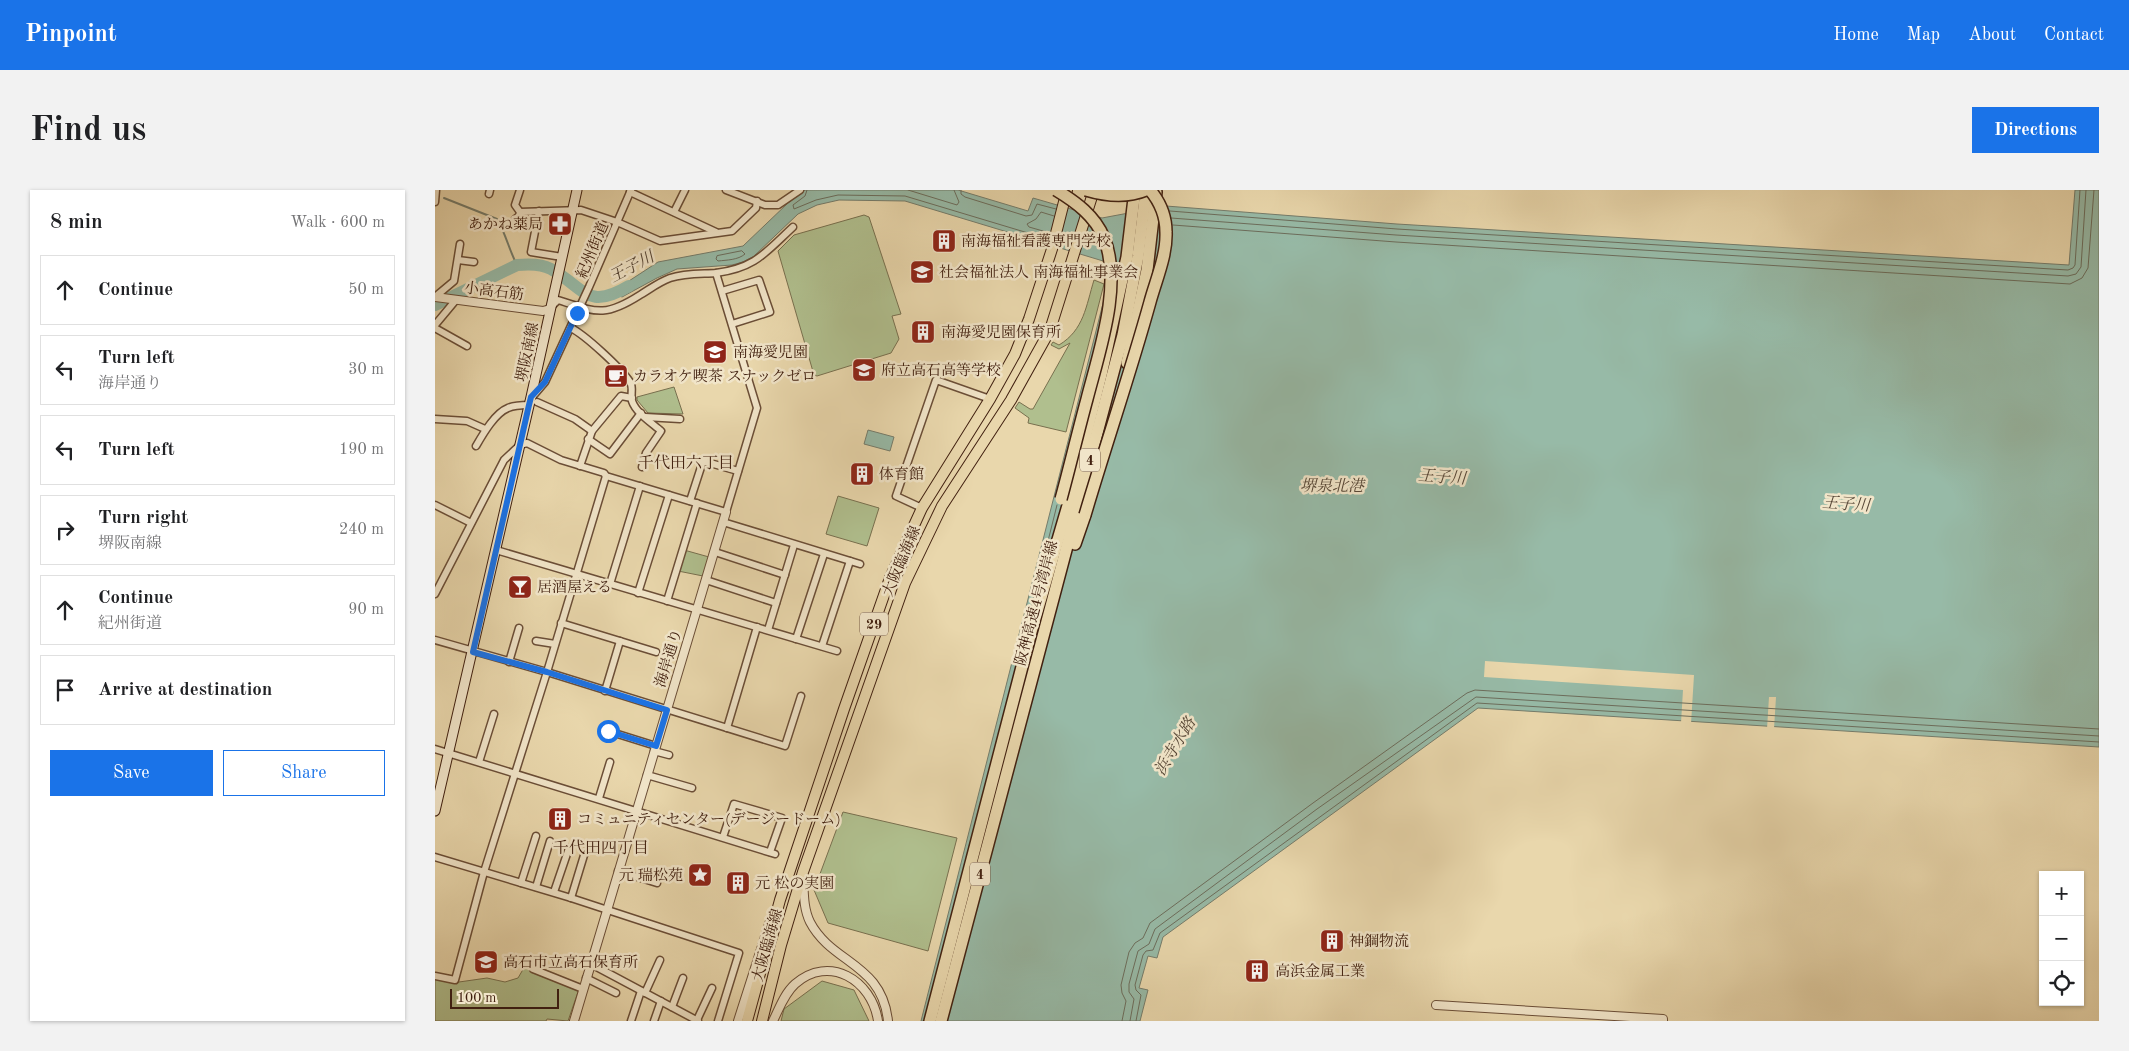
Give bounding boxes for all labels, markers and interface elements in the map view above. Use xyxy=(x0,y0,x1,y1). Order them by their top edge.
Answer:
text: Pinpoint xyxy=(25,23,117,47)
text: Home xyxy=(1833,26,1879,44)
text: Map xyxy=(1907,26,1940,44)
text: About xyxy=(1968,26,2016,44)
text: Contact xyxy=(2044,26,2104,44)
button: Directions xyxy=(1972,107,2099,153)
text: Find us xyxy=(30,113,146,148)
pharmacy icon: あかね薬局 xyxy=(547,211,573,237)
text: 8 min xyxy=(50,212,103,233)
text: Walk · 600 m xyxy=(290,215,385,231)
place label: あかね薬局 xyxy=(468,216,543,233)
street label: 紀州街道 xyxy=(573,219,612,281)
building icon: 南海福祉看護専門学校 xyxy=(931,228,957,254)
place label: 南海福祉看護専門学校 xyxy=(961,233,1111,250)
water label: 王子川 xyxy=(607,248,659,286)
school or university icon: 社会福祉法人 南海福祉事業会 xyxy=(909,259,935,285)
place label: 社会福祉法人 南海福祉事業会 xyxy=(939,264,1138,281)
icon: ahead xyxy=(51,276,79,304)
street label: 小高石筋 xyxy=(463,279,525,304)
text: Continue xyxy=(98,281,173,300)
text: 50 m xyxy=(348,282,384,298)
route end xyxy=(566,302,589,325)
building icon: 南海愛児園保育所 xyxy=(910,319,936,345)
street label: 堺阪南線 xyxy=(513,321,542,383)
place label: 南海愛児園保育所 xyxy=(941,324,1061,341)
school or university icon: 南海愛児園 xyxy=(702,339,728,365)
place label: 南海愛児園 xyxy=(733,344,808,361)
text: Turn left xyxy=(98,349,175,368)
icon: left xyxy=(51,356,79,384)
school or university icon: 府立高石高等学校 xyxy=(851,357,877,383)
text: 30 m xyxy=(348,362,384,378)
place label: 府立高石高等学校 xyxy=(881,362,1001,379)
cafe icon: カラオケ喫茶 スナックゼロ xyxy=(603,363,629,389)
place label: カラオケ喫茶 スナックゼロ xyxy=(633,368,816,385)
text: 海岸通り xyxy=(98,376,162,392)
icon: left xyxy=(51,436,79,464)
text: Turn left xyxy=(98,441,175,460)
text: 190 m xyxy=(339,442,384,458)
road number: 4 xyxy=(1080,448,1100,472)
district label: 千代田六丁目 xyxy=(638,454,734,472)
building icon: 体育館 xyxy=(849,461,875,487)
place label: 体育館 xyxy=(879,466,924,483)
water label: 王子川 xyxy=(1417,467,1468,488)
water label: 堺泉北港 xyxy=(1300,477,1366,495)
water label: 王子川 xyxy=(1821,494,1872,515)
text: Turn right xyxy=(98,509,188,528)
icon: right xyxy=(51,516,79,544)
text: 240 m xyxy=(339,522,384,538)
street label: 大阪臨海線 xyxy=(879,523,924,599)
text: 堺阪南線 xyxy=(98,536,162,552)
street label: 阪神高速4号湾岸線 xyxy=(1012,539,1061,667)
bar icon: 居酒屋える xyxy=(507,574,533,600)
place label: 居酒屋える xyxy=(537,579,612,596)
text: Continue xyxy=(98,589,173,608)
icon: ahead xyxy=(51,596,79,624)
text: 90 m xyxy=(348,602,384,618)
road number: 29 xyxy=(860,612,888,636)
text: 紀州街道 xyxy=(98,616,162,632)
street label: 海岸通り xyxy=(652,627,685,689)
icon: arrive xyxy=(51,676,79,704)
text: Arrive at destination xyxy=(98,681,272,700)
water label: 浜寺水路 xyxy=(1151,714,1200,779)
route start xyxy=(597,720,620,743)
button: Save xyxy=(50,750,213,796)
button: Share xyxy=(223,750,385,796)
building icon: コミュニティセンター(デージードーム) xyxy=(547,806,573,832)
place label: コミュニティセンター(デージードーム) xyxy=(577,811,841,828)
district label: 千代田四丁目 xyxy=(553,839,649,857)
place icon: 元 瑞松苑 xyxy=(687,862,713,888)
road number: 4 xyxy=(970,862,990,886)
place label: 元 瑞松苑 xyxy=(619,867,683,884)
building icon: 元 松の実園 xyxy=(725,870,751,896)
map controls xyxy=(2039,871,2084,1006)
button: + xyxy=(2039,871,2084,916)
place label: 元 松の実園 xyxy=(755,875,834,892)
street label: 大阪臨海線 xyxy=(749,907,786,984)
button: − xyxy=(2039,916,2084,961)
building icon: 神鋼物流 xyxy=(1319,928,1345,954)
place label: 神鋼物流 xyxy=(1349,933,1409,950)
school or university icon: 高石市立高石保育所 xyxy=(473,949,499,975)
place label: 高石市立高石保育所 xyxy=(503,954,638,971)
building icon: 高浜金属工業 xyxy=(1244,958,1270,984)
button: locate xyxy=(2039,961,2084,1006)
place label: 高浜金属工業 xyxy=(1275,963,1365,980)
scale bar xyxy=(450,986,559,1009)
text: 100 m xyxy=(457,991,496,1005)

